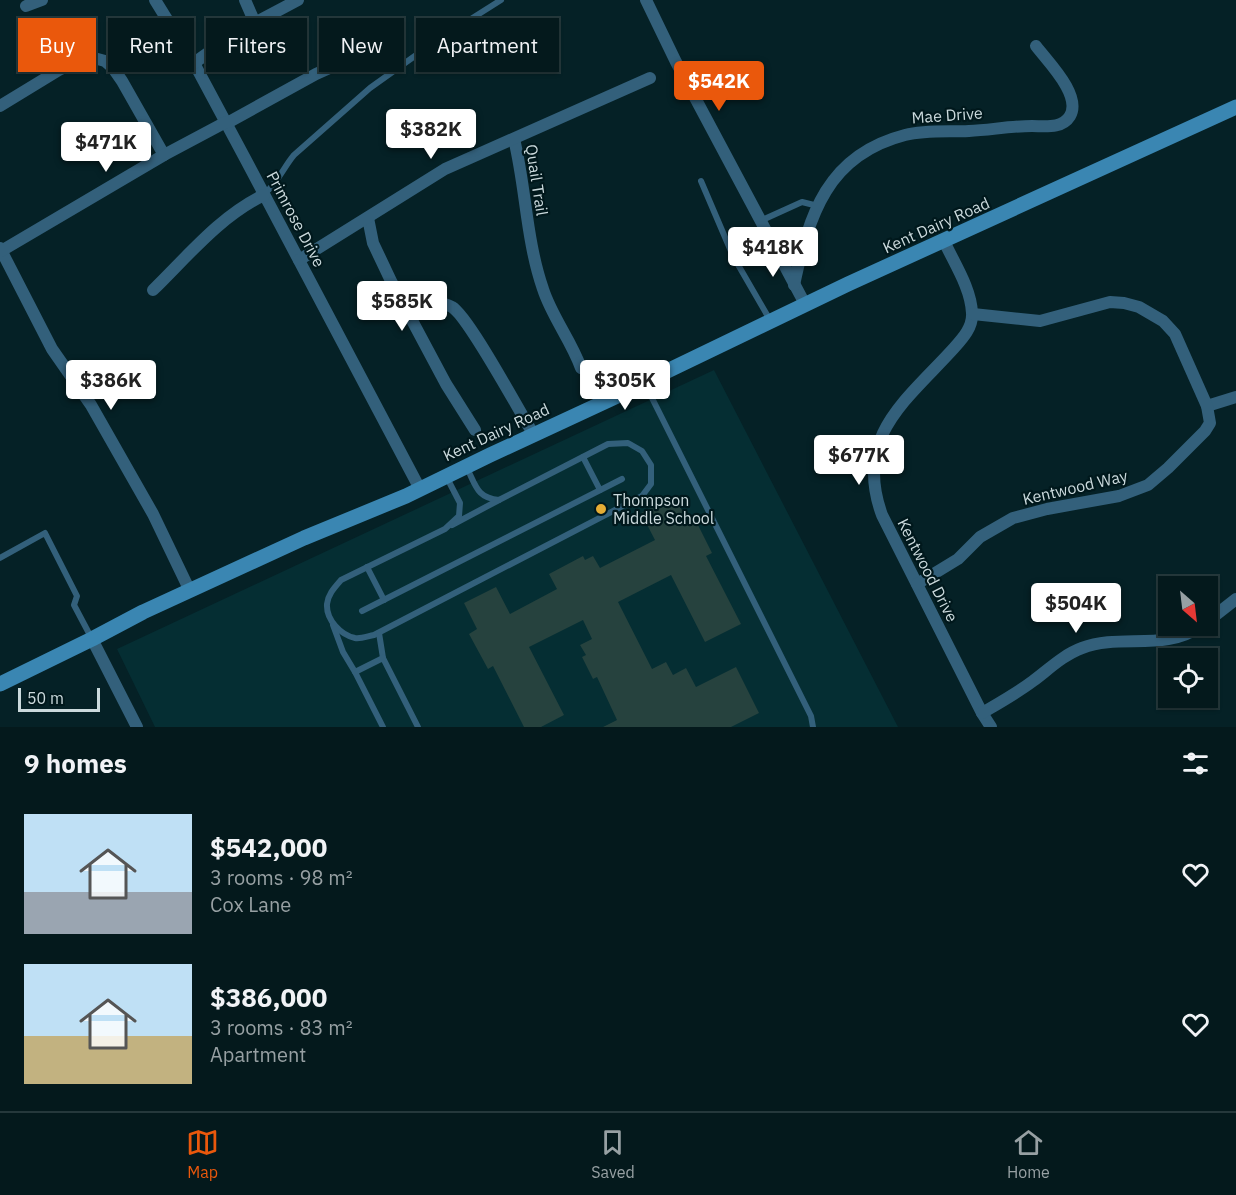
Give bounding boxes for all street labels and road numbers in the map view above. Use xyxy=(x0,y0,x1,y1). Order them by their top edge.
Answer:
street label: Mae Drive xyxy=(911,103,983,127)
street label: Quail Trail xyxy=(521,143,553,217)
street label: Primrose Drive xyxy=(262,168,330,271)
street label: Kent Dairy Road xyxy=(879,193,993,257)
street label: Kent Dairy Road xyxy=(440,399,552,465)
street label: Kentwood Way xyxy=(1021,465,1129,509)
street label: Kentwood Drive xyxy=(893,515,963,625)

